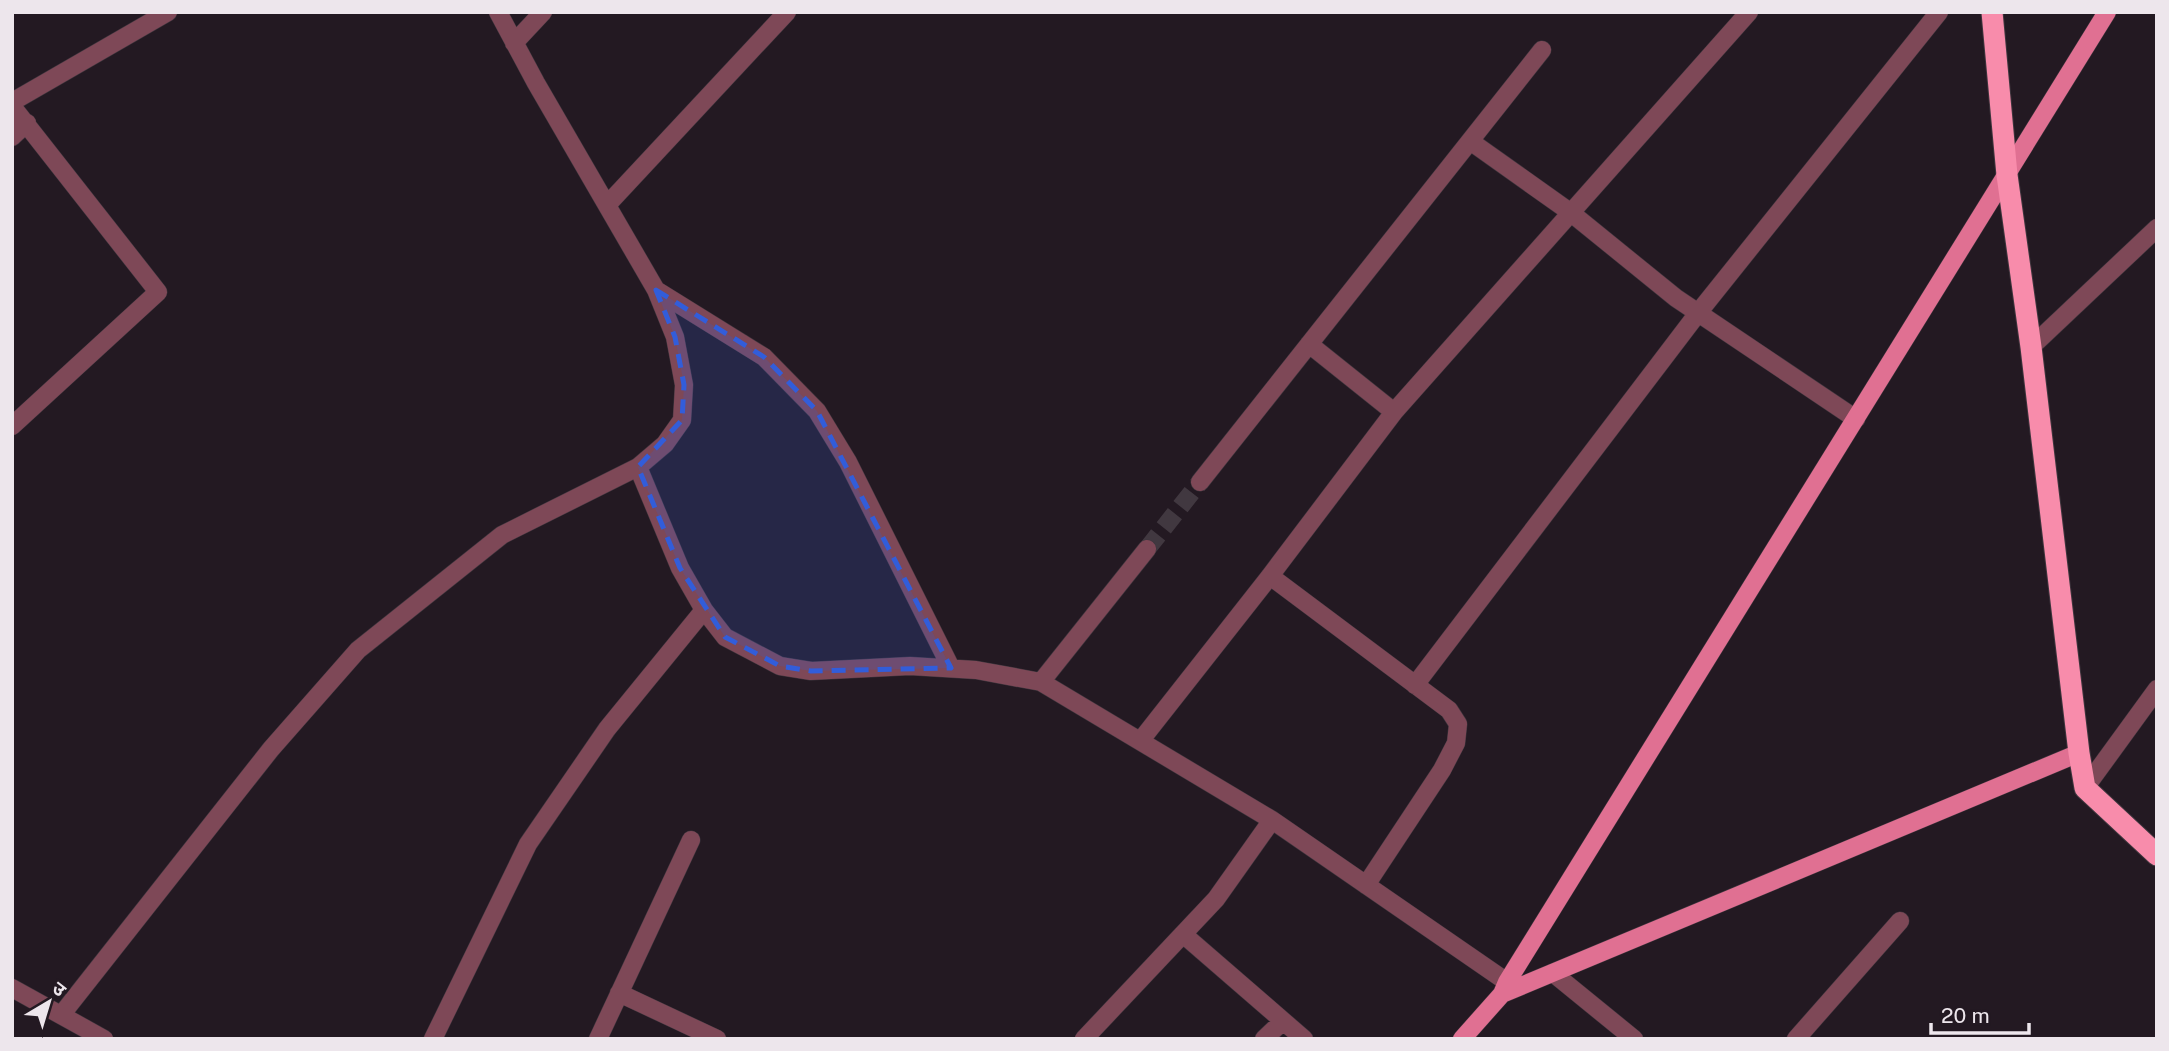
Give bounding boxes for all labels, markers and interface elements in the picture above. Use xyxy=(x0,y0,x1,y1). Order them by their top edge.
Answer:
north arrow xyxy=(14,967,84,1037)
text: उ xyxy=(48,977,71,1001)
scale bar xyxy=(1931,992,2029,1036)
text: 20 m xyxy=(1941,1003,1990,1028)

